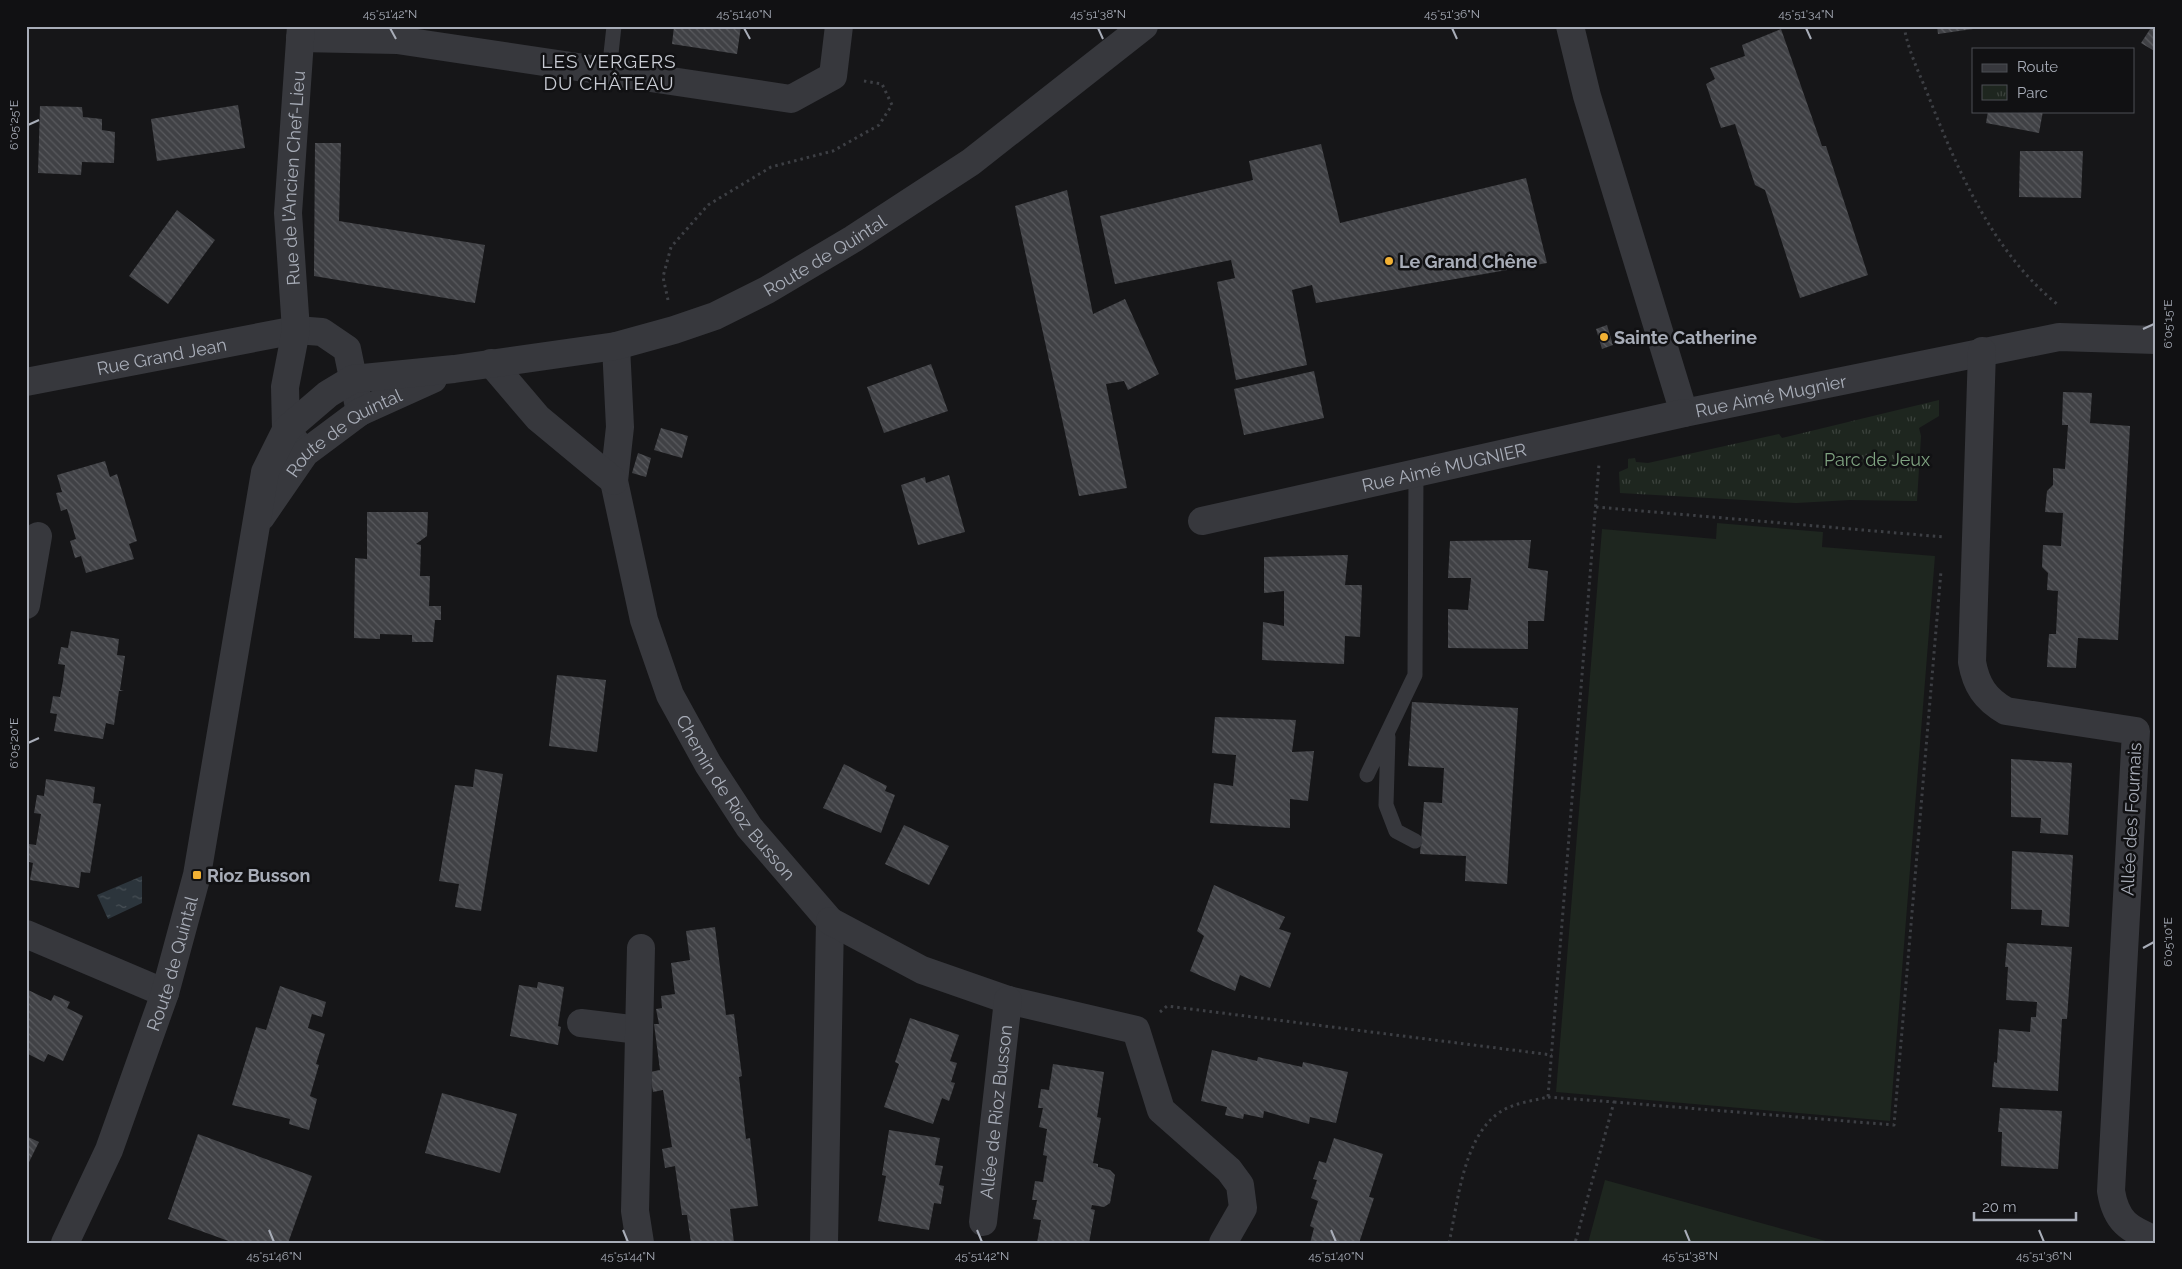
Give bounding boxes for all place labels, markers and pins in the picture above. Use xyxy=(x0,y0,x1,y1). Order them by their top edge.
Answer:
place label: Le Grand Chêne xyxy=(1399,251,1538,272)
marker: Le Grand Chêne xyxy=(1383,255,1395,267)
place label: Sainte Catherine xyxy=(1614,327,1757,348)
marker: Sainte Catherine xyxy=(1598,331,1610,343)
place label: Rioz Busson xyxy=(207,865,310,886)
marker: Rioz Busson xyxy=(191,869,203,881)

